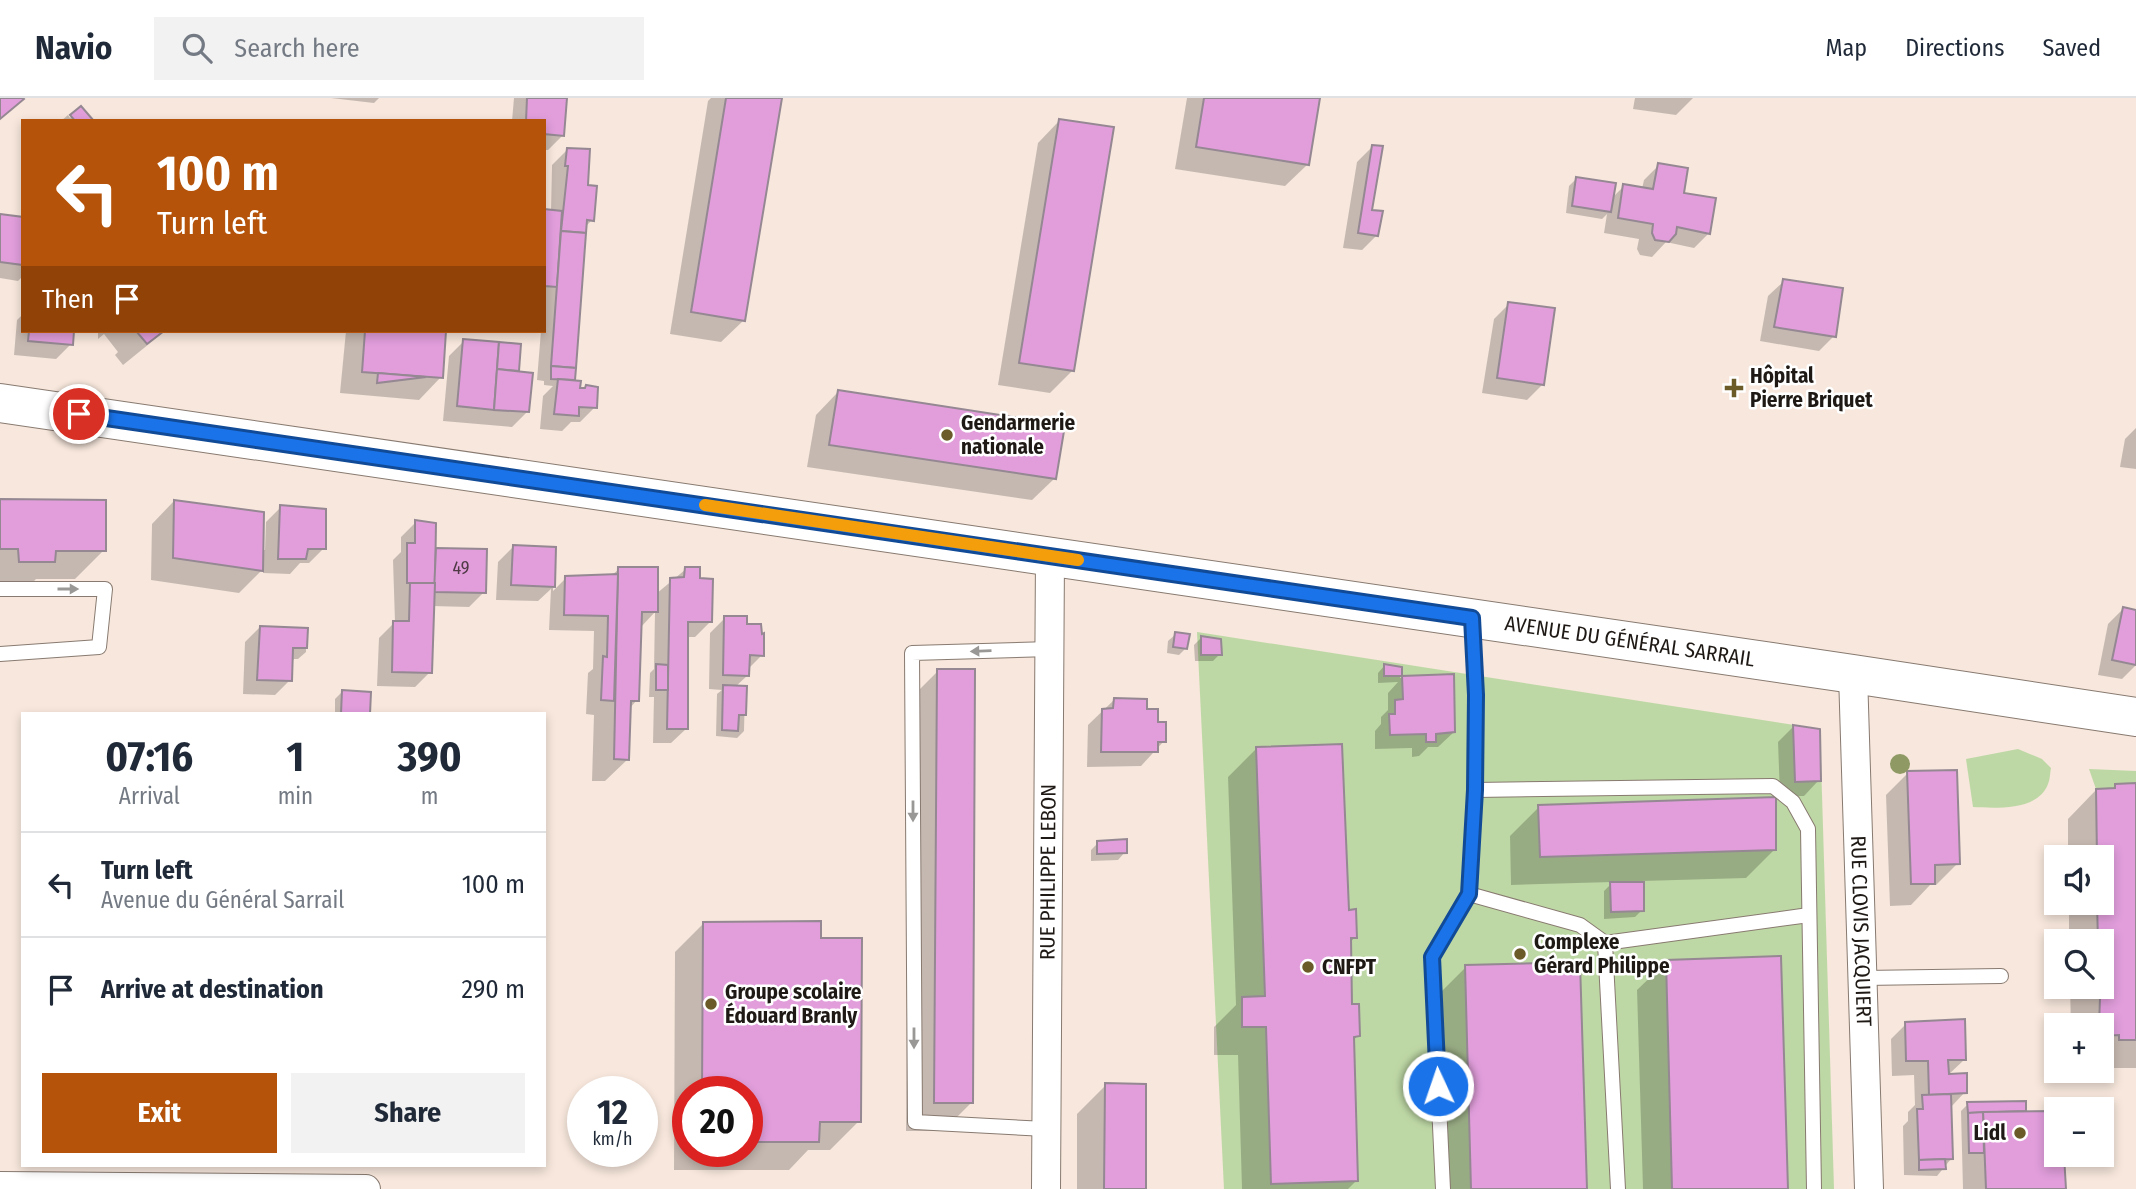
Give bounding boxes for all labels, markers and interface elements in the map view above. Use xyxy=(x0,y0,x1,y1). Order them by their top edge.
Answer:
search box xyxy=(154,17,644,80)
text: Navio xyxy=(35,28,112,68)
icon: search xyxy=(178,29,216,67)
text: Search here xyxy=(234,33,360,64)
text: Map xyxy=(1826,34,1867,62)
text: Directions xyxy=(1905,34,2004,62)
text: Saved xyxy=(2042,34,2101,62)
text: 100 m xyxy=(157,144,279,203)
icon: left xyxy=(42,147,133,238)
text: Turn left xyxy=(157,204,267,242)
icon: arrive xyxy=(108,280,146,318)
text: Then xyxy=(42,284,94,315)
place label: Hôpital Pierre Briquet xyxy=(1750,363,1873,413)
marker: Hôpital Pierre Briquet xyxy=(1724,378,1744,398)
pin xyxy=(49,384,109,444)
icon: arrive xyxy=(60,395,98,433)
place label: Gendarmerie nationale xyxy=(961,410,1075,460)
marker: Gendarmerie nationale xyxy=(939,427,955,443)
house number: 49 xyxy=(452,557,470,579)
one-way arrow xyxy=(57,583,79,595)
street label: AVENUE DU GÉNÉRAL SARRAIL xyxy=(1503,610,1757,673)
one-way arrow xyxy=(970,645,992,656)
text: 07:16 xyxy=(105,732,193,782)
text: 1 xyxy=(287,732,304,782)
text: 390 xyxy=(398,732,462,782)
text: Arrival xyxy=(119,782,180,810)
text: min xyxy=(278,782,313,810)
text: m xyxy=(421,782,438,810)
street label: RUE PHILIPPE LEBON xyxy=(1034,784,1062,960)
one-way arrow xyxy=(907,800,919,822)
street label: RUE CLOVIS JACQUIERT xyxy=(1845,835,1877,1027)
map controls xyxy=(2044,845,2114,1167)
button: sound xyxy=(2044,845,2114,915)
text: Turn left xyxy=(101,855,193,886)
icon: left xyxy=(42,866,80,904)
text: 100 m xyxy=(462,869,525,900)
text: Avenue du Général Sarrail xyxy=(101,886,344,914)
place label: Complexe Gérard Philippe xyxy=(1534,929,1670,979)
button: search xyxy=(2044,929,2114,999)
marker: Complexe Gérard Philippe xyxy=(1512,946,1528,962)
place label: CNFPT xyxy=(1322,954,1377,980)
marker: CNFPT xyxy=(1300,959,1316,975)
icon: arrive xyxy=(42,971,80,1009)
text: Arrive at destination xyxy=(101,974,324,1005)
text: 290 m xyxy=(461,974,525,1005)
place label: Groupe scolaire Édouard Branly xyxy=(725,979,862,1029)
marker: Groupe scolaire Édouard Branly xyxy=(703,996,719,1012)
button: + xyxy=(2044,1013,2114,1083)
one-way arrow xyxy=(908,1027,920,1049)
position arrow xyxy=(1401,1049,1475,1123)
button: Exit xyxy=(42,1073,277,1153)
button: Share xyxy=(291,1073,525,1153)
speed limit sign: 20 xyxy=(672,1076,763,1167)
text: 12 xyxy=(597,1091,628,1133)
button: − xyxy=(2044,1097,2114,1167)
place label: Lidl xyxy=(1974,1120,2006,1146)
marker: Lidl xyxy=(2012,1125,2028,1141)
text: km/h xyxy=(592,1128,633,1150)

